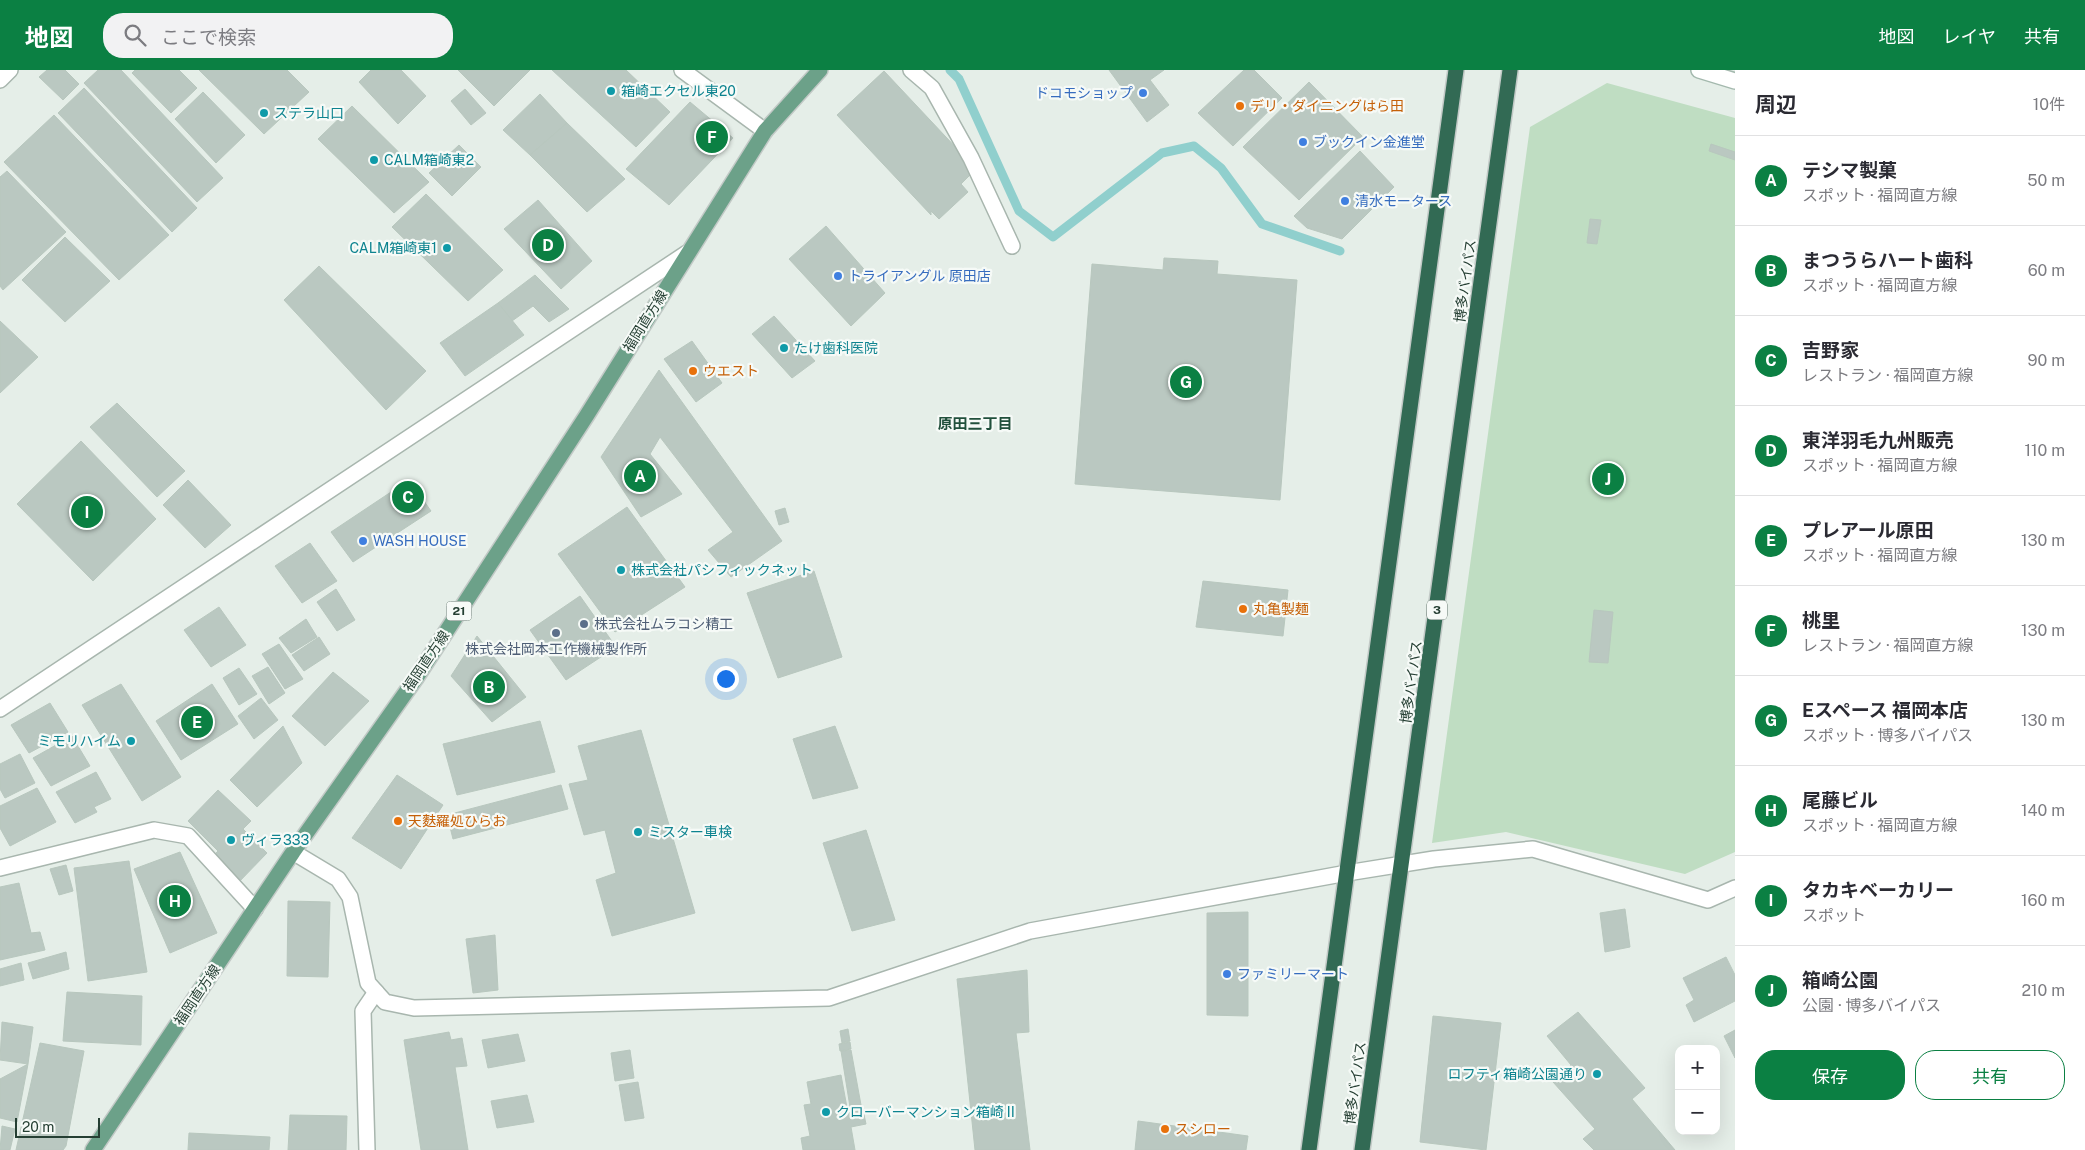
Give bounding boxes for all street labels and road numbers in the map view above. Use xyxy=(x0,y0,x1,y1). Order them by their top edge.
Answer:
street label: 博多バイパス xyxy=(1451,238,1479,324)
street label: 福岡直方線 xyxy=(620,287,670,355)
road number: 3 xyxy=(1427,600,1447,620)
road number: 21 xyxy=(446,602,472,620)
street label: 福岡直方線 xyxy=(400,628,452,694)
street label: 博多バイパス xyxy=(1397,639,1425,725)
street label: 福岡直方線 xyxy=(171,962,223,1028)
street label: 博多バイパス xyxy=(1341,1040,1369,1126)

